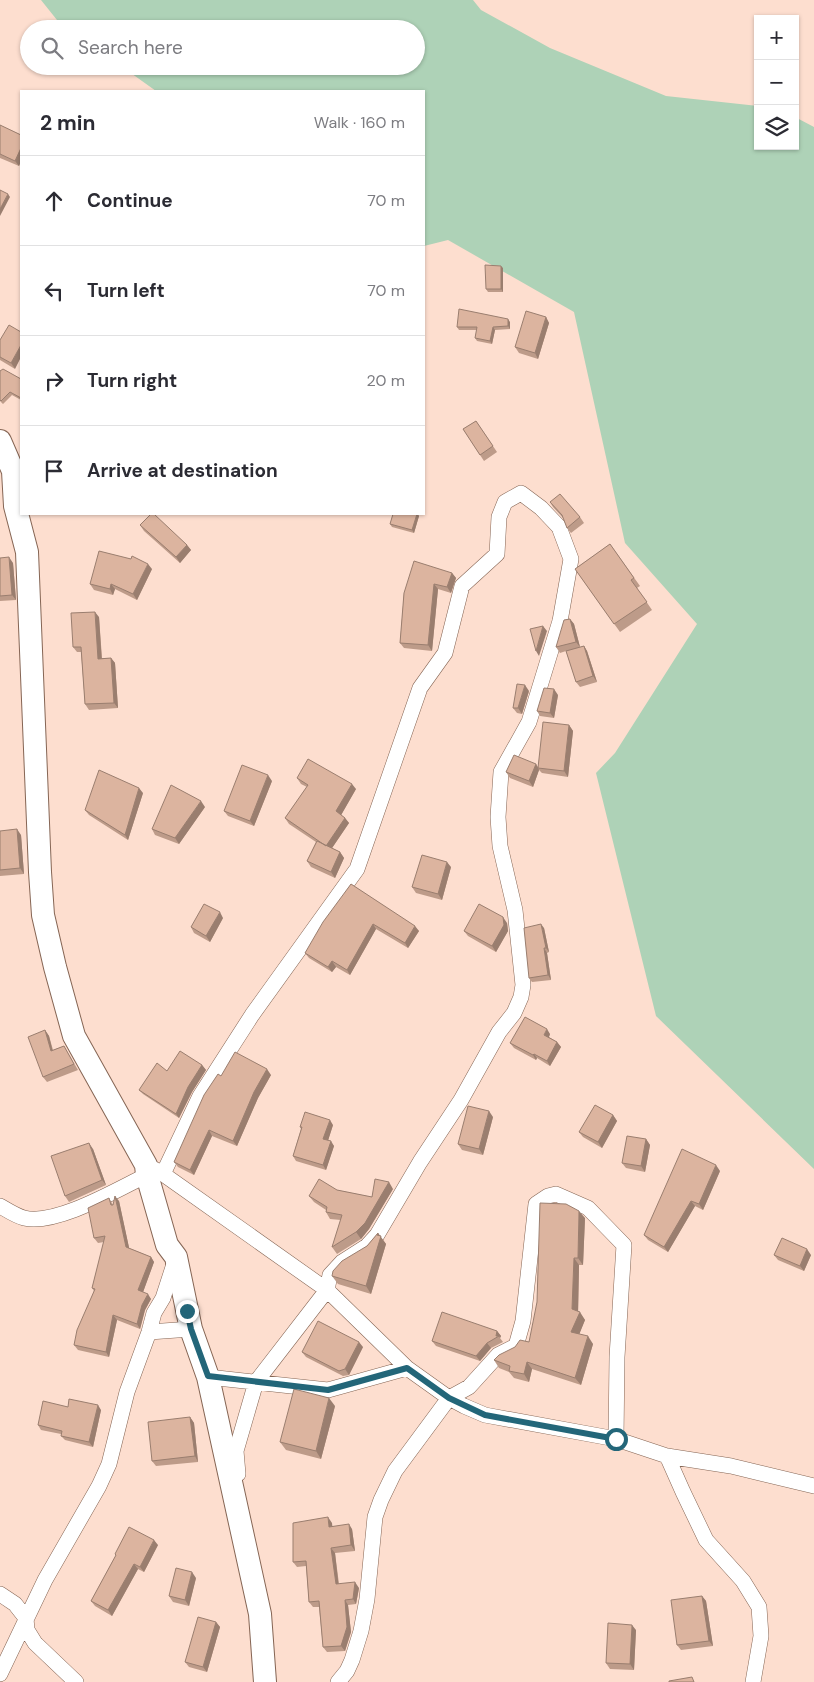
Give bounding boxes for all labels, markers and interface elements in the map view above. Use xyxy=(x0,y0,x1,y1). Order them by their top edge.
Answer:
map controls xyxy=(754,15,799,150)
button: + xyxy=(754,15,799,60)
search box xyxy=(20,20,425,75)
icon: search xyxy=(38,34,66,62)
text: Search here xyxy=(78,35,183,60)
button: − xyxy=(754,60,799,105)
button: layers xyxy=(754,105,799,150)
text: 2 min xyxy=(40,109,96,137)
text: Walk · 160 m xyxy=(314,112,405,133)
icon: ahead xyxy=(40,187,68,215)
text: Continue xyxy=(87,188,173,213)
text: 70 m xyxy=(367,190,405,211)
icon: left xyxy=(40,277,68,305)
text: Turn left xyxy=(87,278,165,303)
text: 70 m xyxy=(367,280,405,301)
icon: right xyxy=(40,367,68,395)
text: Turn right xyxy=(87,368,177,393)
text: 20 m xyxy=(366,370,405,391)
icon: arrive xyxy=(40,457,68,485)
text: Arrive at destination xyxy=(87,458,278,483)
route end xyxy=(176,1300,199,1323)
route start xyxy=(605,1428,628,1451)

